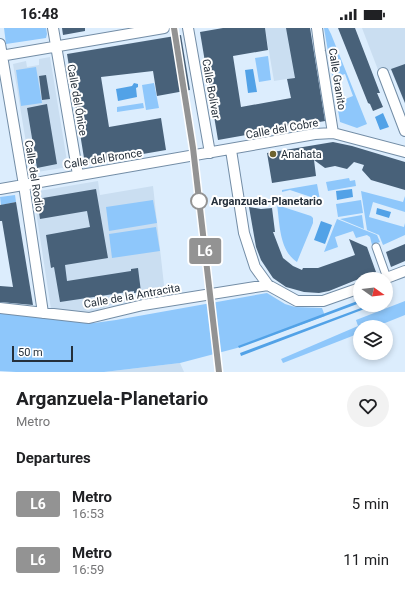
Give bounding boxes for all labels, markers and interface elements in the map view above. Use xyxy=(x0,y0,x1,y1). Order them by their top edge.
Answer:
text: 16:48 xyxy=(20,5,59,23)
street label: Calle Granito xyxy=(326,47,348,111)
street label: Calle Bolívar xyxy=(199,58,223,120)
street label: Calle del Ónice xyxy=(64,63,90,137)
street label: Calle del Cobre xyxy=(245,116,320,142)
street label: Calle del Rodio xyxy=(22,139,46,213)
street label: Calle del Bronce xyxy=(63,146,143,172)
place label: Anahata xyxy=(281,148,322,161)
marker: Anahata xyxy=(268,149,278,159)
marker: Arganzuela-Planetario xyxy=(190,192,208,210)
place label: Arganzuela-Planetario xyxy=(211,195,322,208)
line badge: L6 xyxy=(187,238,223,264)
text: L6 xyxy=(197,243,213,259)
north arrow xyxy=(353,272,393,312)
map controls xyxy=(353,272,393,360)
street label: Calle de la Antracita xyxy=(83,281,181,311)
button: layers xyxy=(353,320,393,360)
scale bar xyxy=(12,344,73,363)
text: 50 m xyxy=(18,346,43,359)
button: heart xyxy=(347,385,389,427)
text: Arganzuela-Planetario xyxy=(16,387,208,410)
text: Metro xyxy=(16,414,50,429)
text: Departures xyxy=(16,449,91,467)
text: Metro xyxy=(72,488,112,506)
text: 5 min xyxy=(352,495,389,513)
text: L6 xyxy=(30,496,46,512)
text: 16:53 xyxy=(72,506,104,521)
text: Metro xyxy=(72,544,112,562)
text: 11 min xyxy=(343,551,389,569)
text: L6 xyxy=(30,552,46,568)
text: 16:59 xyxy=(72,562,104,577)

